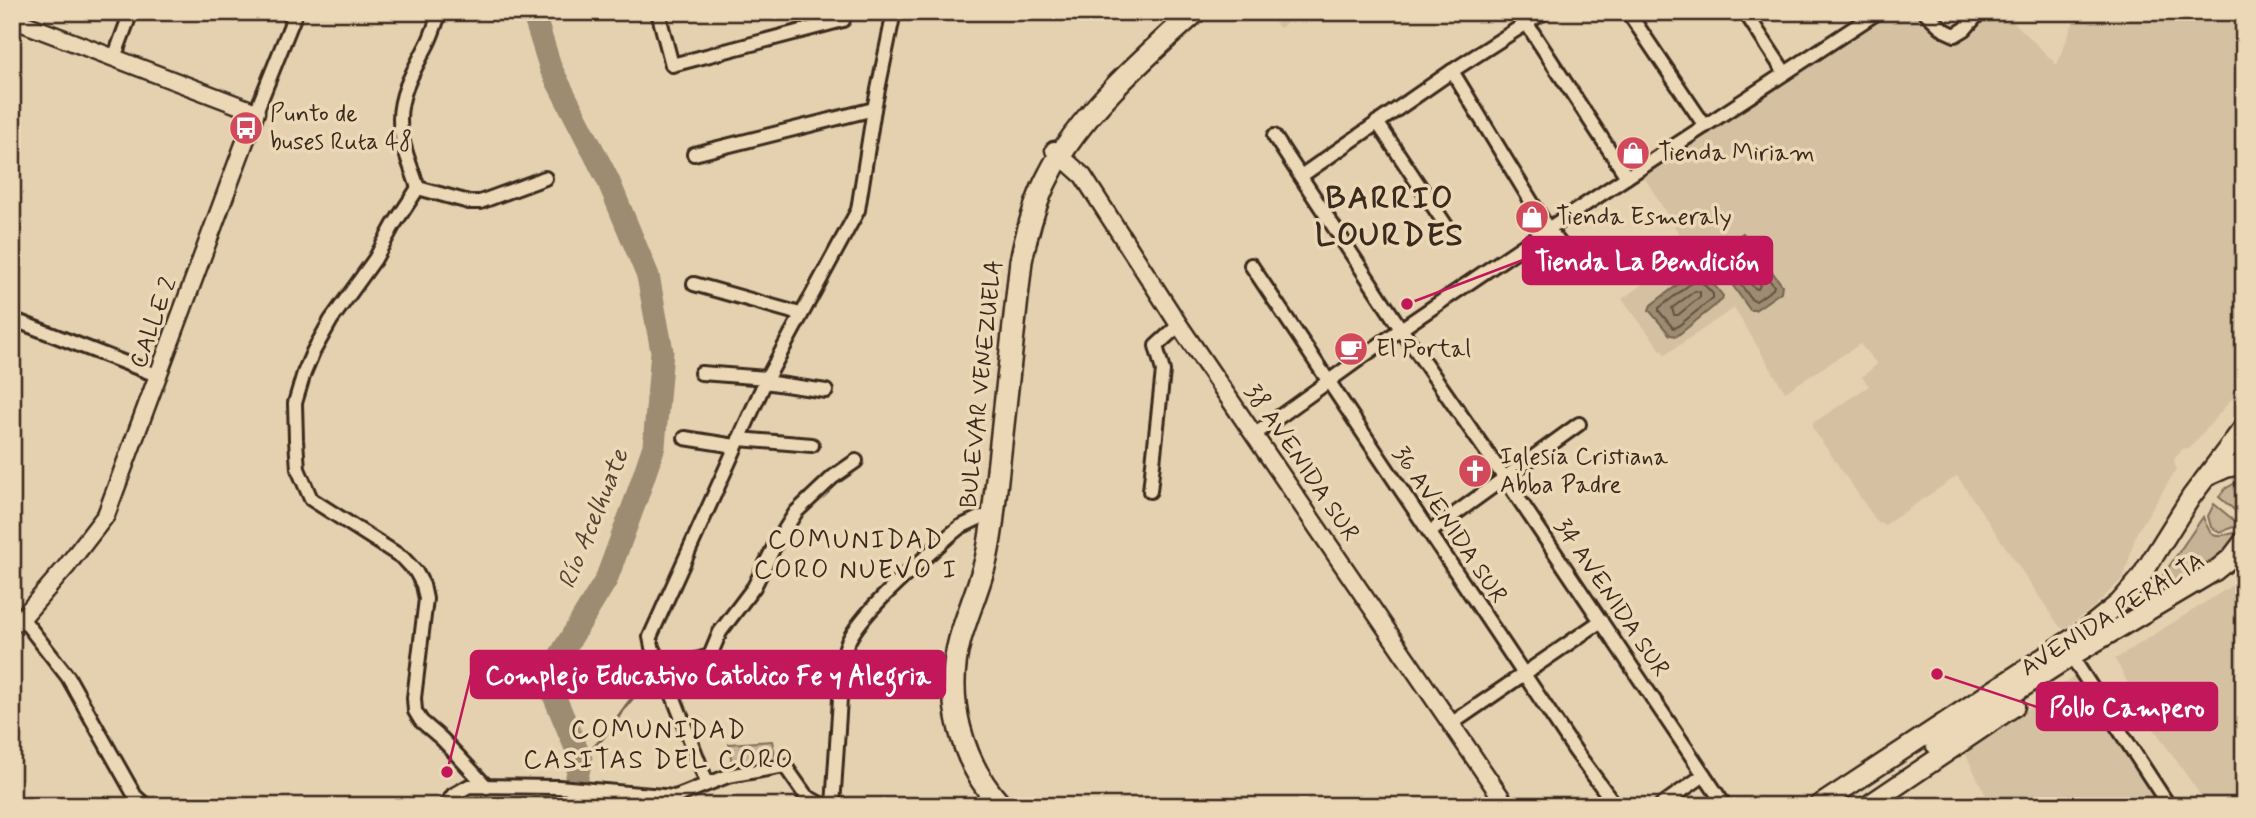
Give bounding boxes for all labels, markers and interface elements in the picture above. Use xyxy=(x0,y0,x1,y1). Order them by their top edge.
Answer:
place label: Punto de buses Ruta 48 xyxy=(270,99,412,158)
bus stop icon: Punto de buses Ruta 48 xyxy=(227,109,265,147)
shop icon: Tienda Miriam xyxy=(1614,134,1652,172)
place label: Tienda Miriam xyxy=(1658,138,1815,169)
district label: BARRIO LOURDES xyxy=(1315,178,1465,257)
shop icon: Tienda Esmeraly xyxy=(1513,198,1551,236)
place label: Tienda Esmeraly xyxy=(1556,202,1732,233)
callout: Tienda La Bendición xyxy=(1523,237,1772,284)
text: Tienda La Bendición xyxy=(1535,246,1759,280)
street label: BULEVAR VENEZUELA xyxy=(954,258,1010,510)
street label: CALLE 2 xyxy=(123,273,185,373)
cafe icon: El Portal xyxy=(1332,330,1370,368)
place label: El Portal xyxy=(1376,334,1471,365)
street label: 38 AVENIDA SUR xyxy=(1237,378,1365,548)
street label: 36 AVENIDA SUR xyxy=(1385,440,1513,610)
place label: Iglesia Cristiana Abba Padre xyxy=(1500,442,1669,501)
water label: Río Acelhuate xyxy=(550,443,638,594)
church icon: Iglesia Cristiana Abba Padre xyxy=(1456,452,1494,490)
street label: 34 AVENIDA SUR xyxy=(1546,513,1676,683)
district label: COMUNIDAD CORO NUEVO I xyxy=(754,524,958,588)
street label: AVENIDA PERALTA xyxy=(2015,546,2211,684)
callout: Complejo Educativo Catolico Fe y Alegria xyxy=(471,651,945,698)
text: Complejo Educativo Catolico Fe y Alegria xyxy=(485,660,932,697)
callout: Pollo Campero xyxy=(2037,683,2217,730)
text: Pollo Campero xyxy=(2049,692,2205,726)
district label: COMUNIDAD CASITAS DEL CORO xyxy=(523,714,795,778)

